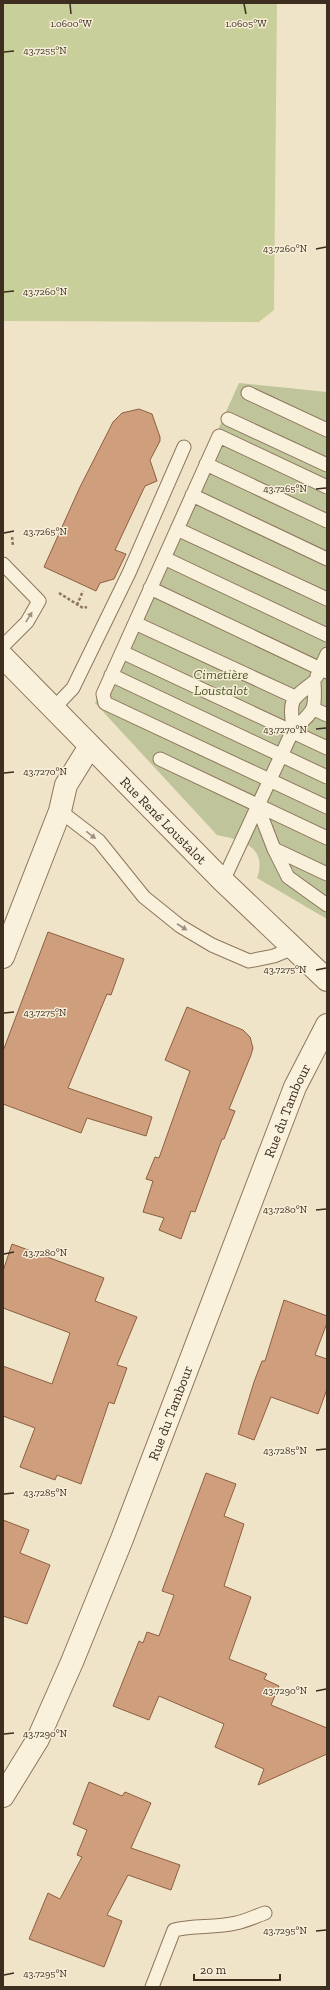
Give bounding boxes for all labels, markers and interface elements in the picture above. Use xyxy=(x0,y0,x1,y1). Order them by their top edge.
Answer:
text: 1.0600°W xyxy=(50,18,93,30)
text: 1.0605°W xyxy=(225,18,267,30)
text: 43.7255°N xyxy=(23,45,67,57)
text: 43.7260°N xyxy=(263,243,308,255)
text: 43.7260°N xyxy=(23,286,68,298)
text: 43.7265°N xyxy=(263,483,307,495)
text: 43.7265°N xyxy=(23,526,67,538)
one-way arrow xyxy=(25,612,33,622)
park label: Cimetière Loustalot xyxy=(194,666,248,699)
text: 43.7270°N xyxy=(263,724,307,736)
text: 43.7270°N xyxy=(23,766,67,778)
street label: Rue René Loustalot xyxy=(117,773,211,868)
one-way arrow xyxy=(85,831,96,839)
one-way arrow xyxy=(177,923,187,931)
text: 43.7275°N xyxy=(264,964,307,976)
text: 43.7275°N xyxy=(24,1007,67,1019)
street label: Rue du Tambour xyxy=(260,1060,314,1160)
text: 43.7280°N xyxy=(263,1204,308,1216)
text: 43.7280°N xyxy=(23,1247,68,1259)
street label: Rue du Tambour xyxy=(144,1363,196,1463)
text: 43.7285°N xyxy=(263,1445,307,1457)
text: 43.7285°N xyxy=(23,1487,67,1499)
text: 43.7290°N xyxy=(263,1685,308,1697)
text: 43.7290°N xyxy=(23,1728,68,1740)
text: 43.7295°N xyxy=(263,1925,307,1937)
scale bar xyxy=(194,1956,280,1982)
text: 20 m xyxy=(200,1963,227,1977)
text: 43.7295°N xyxy=(23,1968,67,1980)

